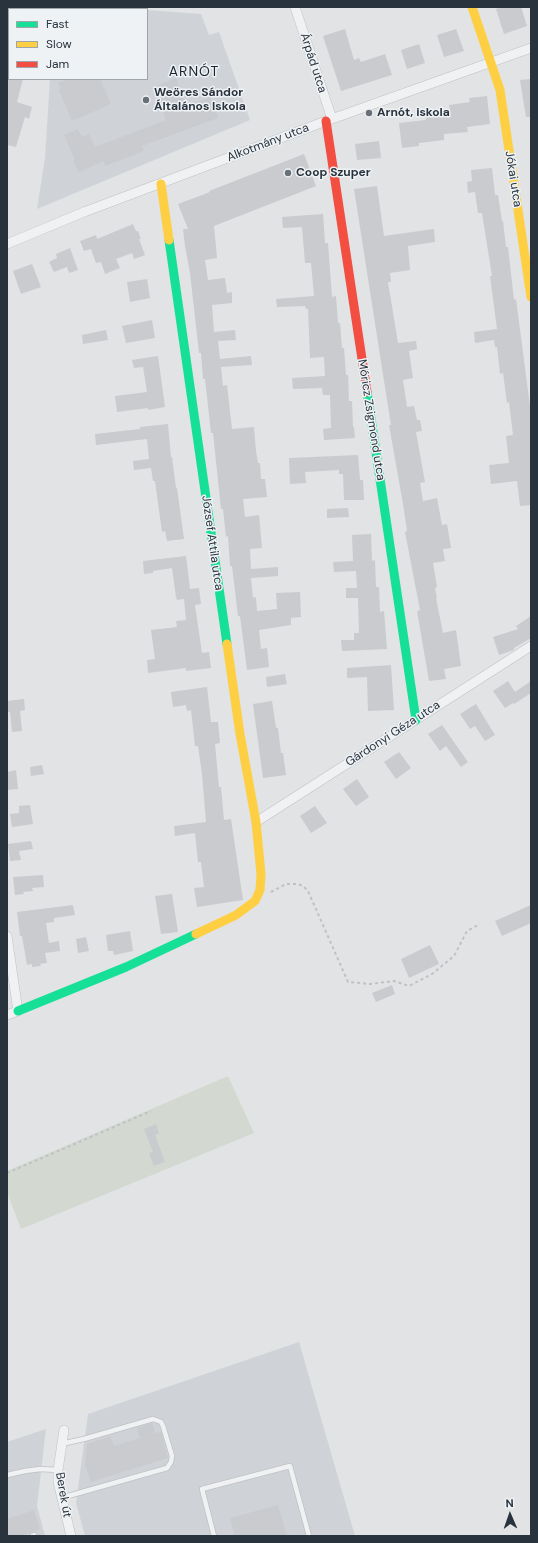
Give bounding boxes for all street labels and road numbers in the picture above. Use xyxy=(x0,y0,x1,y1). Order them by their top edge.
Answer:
street label: Árpád utca xyxy=(297,31,329,95)
street label: Alkotmány utca xyxy=(225,121,311,165)
street label: Jókai utca xyxy=(501,150,525,208)
street label: Móricz Zsigmond utca xyxy=(354,358,388,482)
street label: József Attila utca xyxy=(198,495,226,591)
street label: Gárdonyi Géza utca xyxy=(343,698,443,770)
street label: Berek út xyxy=(52,1471,74,1519)

